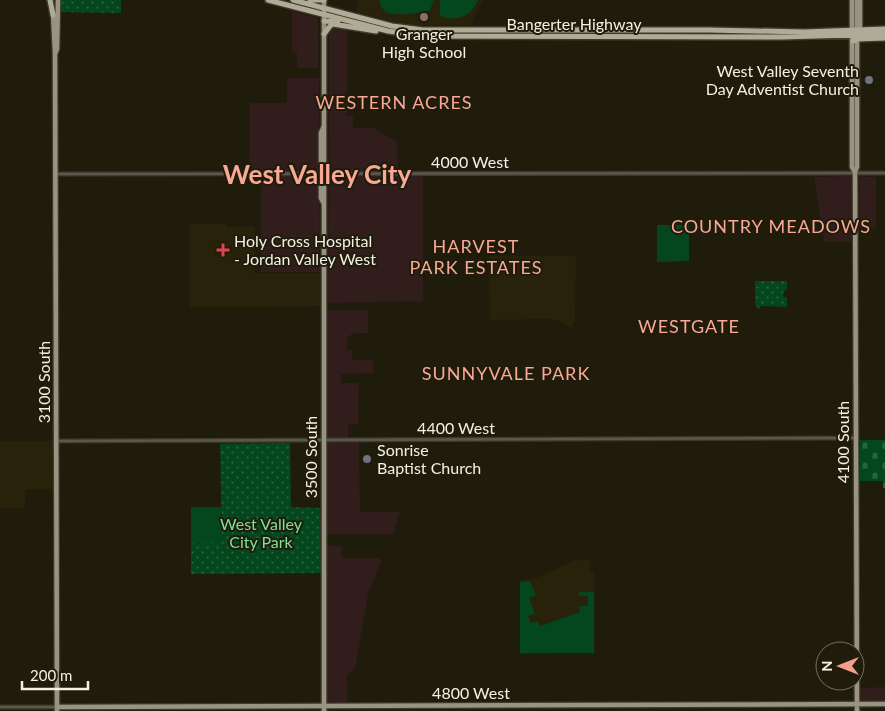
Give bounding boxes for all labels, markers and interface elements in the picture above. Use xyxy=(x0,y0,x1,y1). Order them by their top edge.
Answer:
marker: Granger High School xyxy=(418,11,430,23)
street label: Bangerter Highway xyxy=(507,14,642,33)
place label: Granger High School xyxy=(382,24,466,61)
place label: West Valley Seventh Day Adventist Church xyxy=(706,61,859,98)
marker: West Valley Seventh Day Adventist Church xyxy=(863,74,875,86)
district label: WESTERN ACRES xyxy=(315,91,473,113)
street label: 4000 West xyxy=(431,152,509,171)
district label: West Valley City xyxy=(223,158,411,190)
district label: COUNTRY MEADOWS xyxy=(671,215,871,237)
place label: Holy Cross Hospital - Jordan Valley West xyxy=(234,231,376,268)
district label: HARVEST PARK ESTATES xyxy=(409,235,543,278)
marker: Holy Cross Hospital - Jordan Valley West xyxy=(216,243,230,257)
district label: WESTGATE xyxy=(638,315,740,337)
street label: 3100 South xyxy=(34,341,53,423)
district label: SUNNYVALE PARK xyxy=(422,362,590,384)
street label: 4100 South xyxy=(833,401,852,483)
street label: 3500 South xyxy=(301,416,320,498)
street label: 4400 West xyxy=(417,418,495,437)
place label: Sonrise Baptist Church xyxy=(377,440,481,477)
marker: Sonrise Baptist Church xyxy=(361,453,373,465)
park label: West Valley City Park xyxy=(220,514,303,551)
north arrow xyxy=(815,641,865,691)
scale bar xyxy=(22,658,89,690)
text: N xyxy=(818,661,835,671)
text: 200 m xyxy=(30,666,72,684)
street label: 4800 West xyxy=(432,683,510,702)

